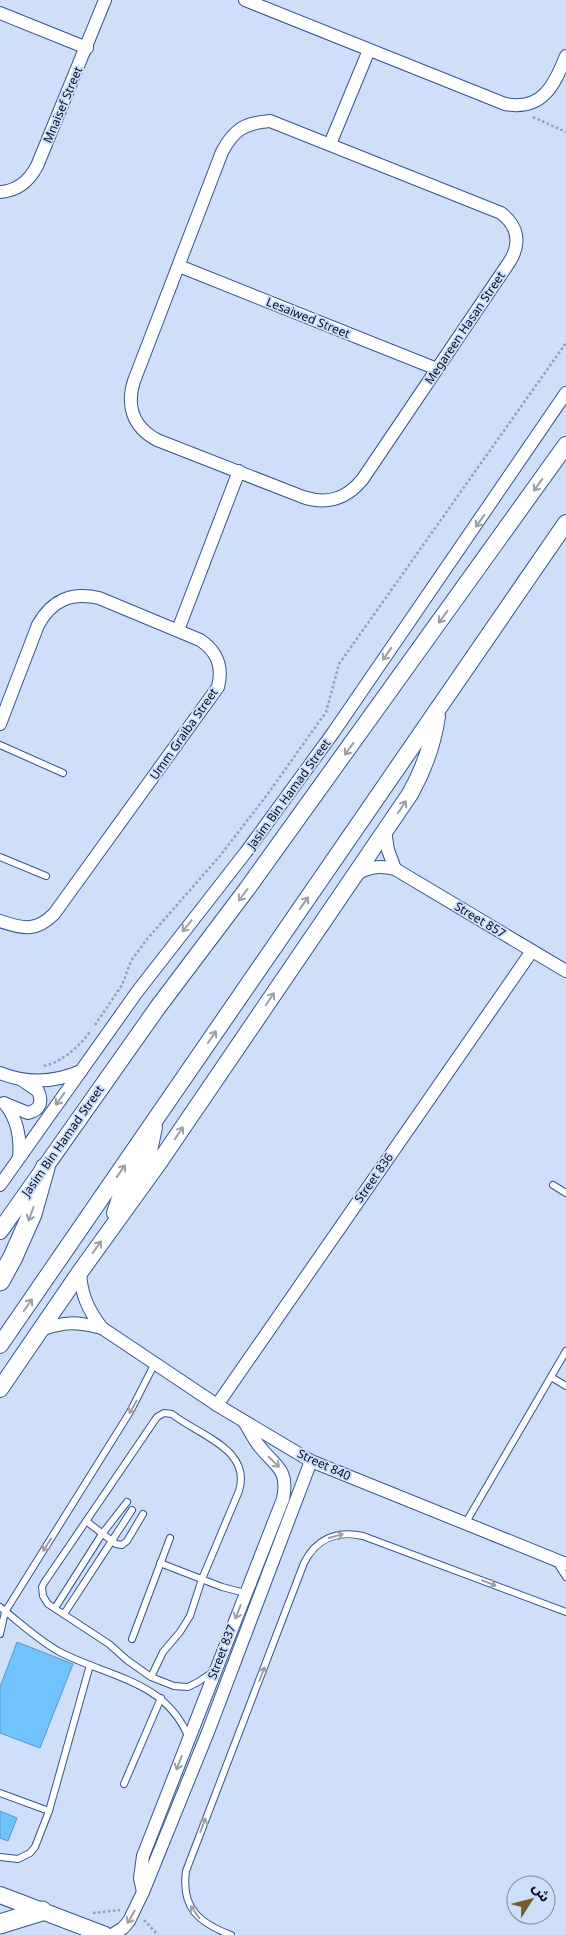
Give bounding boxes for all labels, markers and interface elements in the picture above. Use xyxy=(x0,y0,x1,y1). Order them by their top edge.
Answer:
street label: Mnaisef Street xyxy=(36,62,91,148)
street label: Megareen Hasan Street xyxy=(418,266,513,390)
street label: Lesaiwed Street xyxy=(262,290,354,347)
one-way arrow xyxy=(533,477,543,491)
one-way arrow xyxy=(475,513,485,527)
one-way arrow xyxy=(438,609,448,623)
one-way arrow xyxy=(382,647,392,661)
street label: Umm Graiba Street xyxy=(143,682,226,786)
street label: Jasim Bin Hamad Street xyxy=(240,733,339,856)
one-way arrow xyxy=(343,741,354,755)
one-way arrow xyxy=(397,800,407,814)
one-way arrow xyxy=(238,888,249,901)
street label: Street 857 xyxy=(449,895,511,946)
one-way arrow xyxy=(299,896,309,910)
one-way arrow xyxy=(182,919,193,932)
one-way arrow xyxy=(266,992,276,1006)
one-way arrow xyxy=(207,1030,217,1044)
street label: Jasim Bin Hamad Street xyxy=(15,1079,112,1203)
one-way arrow xyxy=(55,1092,65,1106)
one-way arrow xyxy=(174,1126,184,1140)
street label: Street 836 xyxy=(348,1148,401,1209)
one-way arrow xyxy=(116,1165,126,1179)
one-way arrow xyxy=(26,1206,35,1222)
one-way arrow xyxy=(92,1241,102,1255)
one-way arrow xyxy=(23,1298,33,1312)
one-way arrow xyxy=(127,1399,137,1413)
street label: Street 840 xyxy=(293,1442,355,1489)
one-way arrow xyxy=(268,1456,280,1468)
one-way arrow xyxy=(328,1530,344,1540)
one-way arrow xyxy=(42,1537,52,1551)
one-way arrow xyxy=(481,1579,496,1588)
one-way arrow xyxy=(233,1604,242,1619)
street label: Street 837 xyxy=(201,1621,244,1683)
one-way arrow xyxy=(258,1667,267,1682)
one-way arrow xyxy=(174,1755,183,1770)
one-way arrow xyxy=(200,1818,209,1833)
north arrow xyxy=(506,1875,556,1925)
text: ش xyxy=(524,1876,558,1909)
one-way arrow xyxy=(190,1905,200,1919)
one-way arrow xyxy=(126,1909,136,1924)

